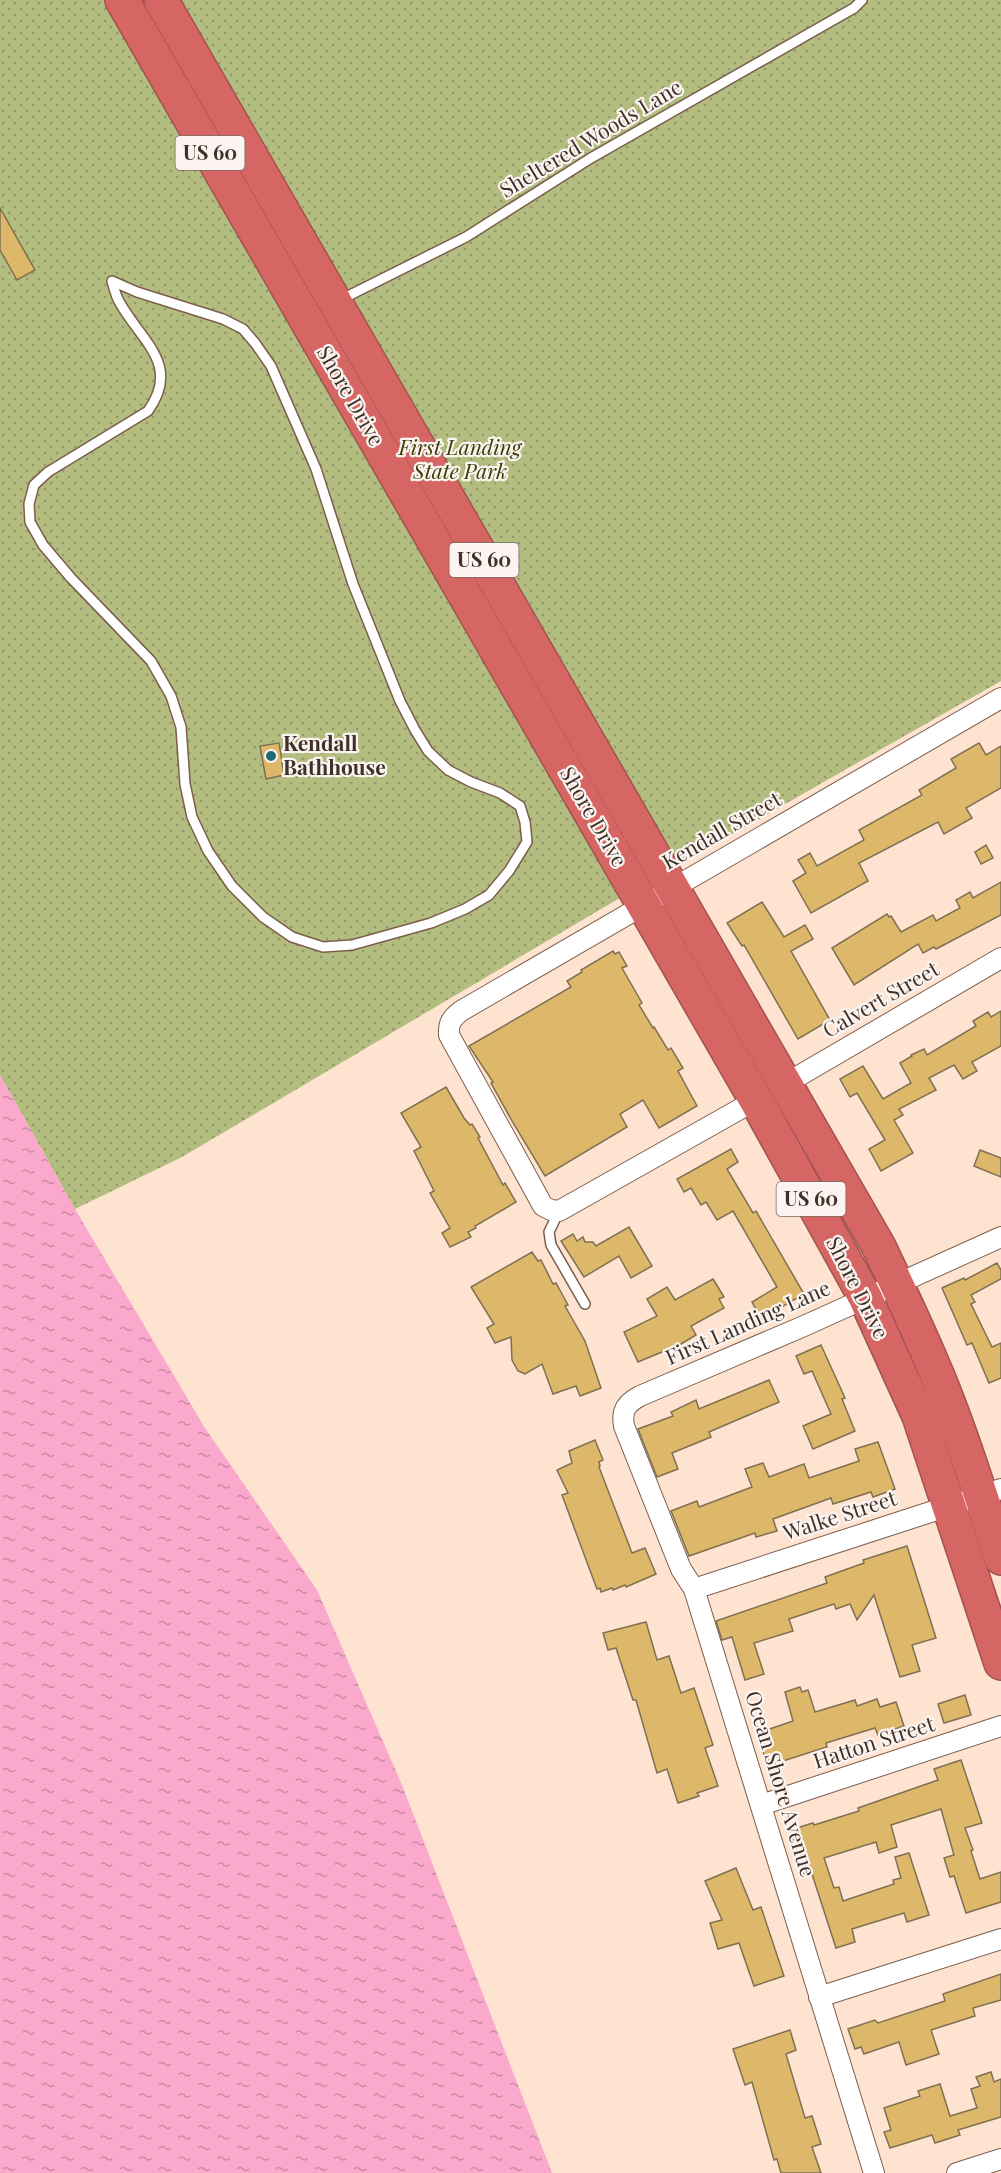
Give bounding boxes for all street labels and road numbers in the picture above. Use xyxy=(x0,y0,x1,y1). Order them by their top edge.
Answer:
street label: Sheltered Woods Lane xyxy=(494,72,686,203)
road number: US 60 xyxy=(176,136,244,170)
street label: Shore Drive xyxy=(312,340,392,450)
road number: US 60 xyxy=(450,543,518,577)
street label: Shore Drive xyxy=(555,761,635,871)
street label: Kendall Street xyxy=(656,784,786,875)
street label: Calvert Street xyxy=(817,953,944,1043)
road number: US 60 xyxy=(776,1182,846,1216)
street label: Shore Drive xyxy=(821,1231,897,1343)
street label: First Landing Lane xyxy=(660,1272,834,1370)
street label: Walke Street xyxy=(778,1482,900,1546)
street label: Ocean Shore Avenue xyxy=(740,1687,824,1880)
street label: Hatton Street xyxy=(809,1708,938,1774)

